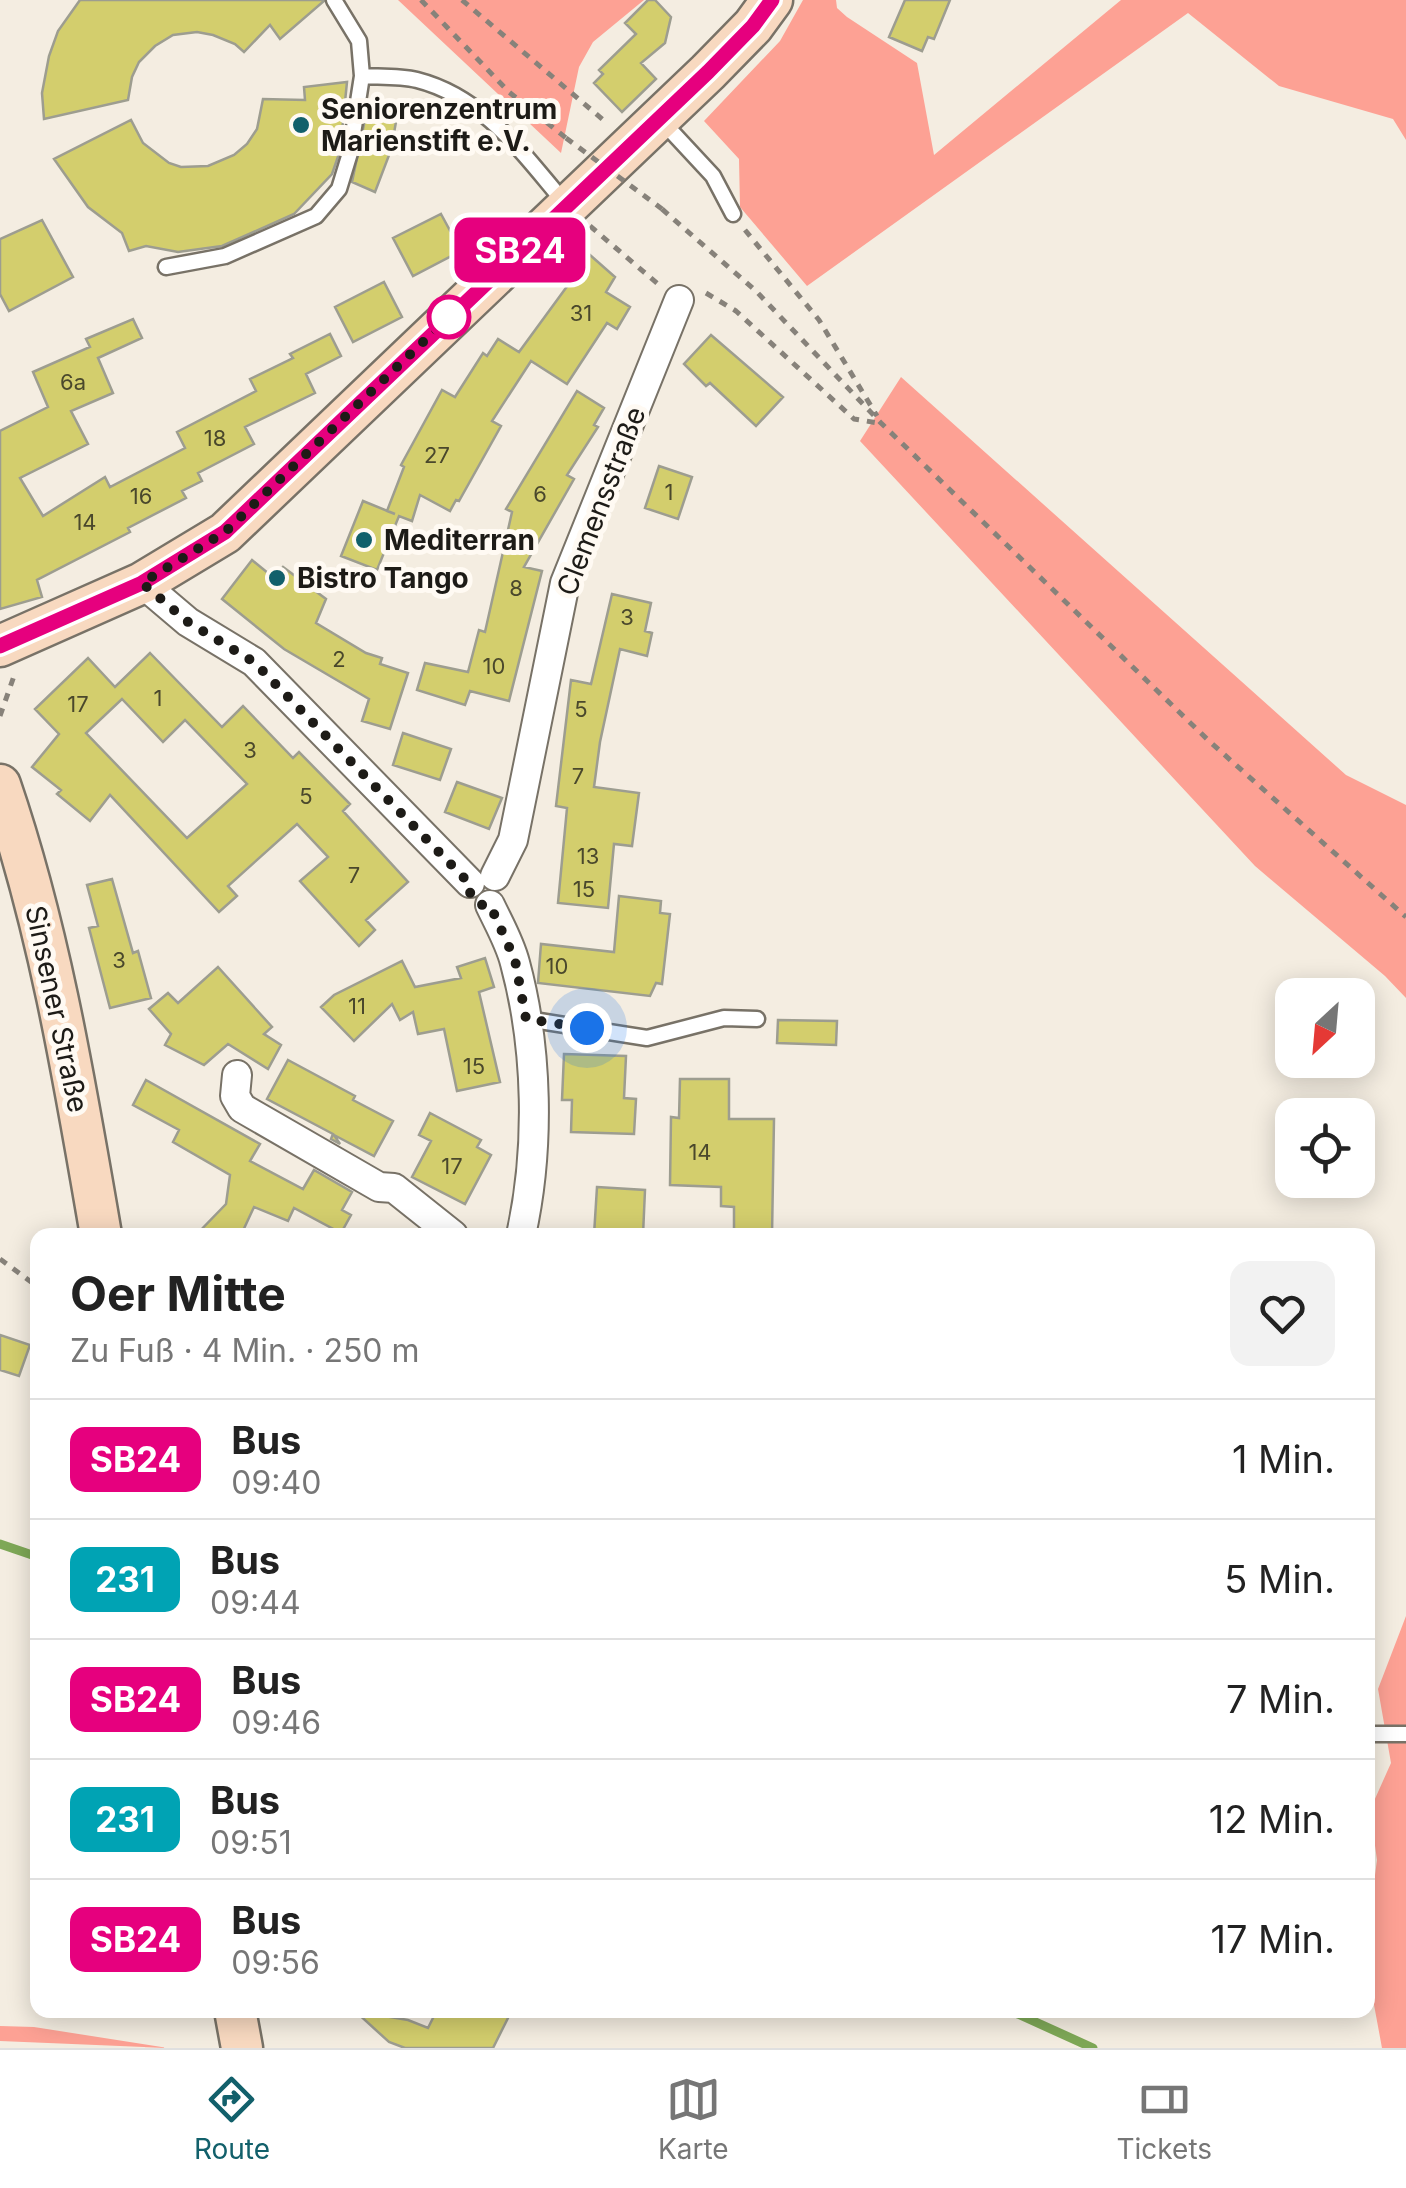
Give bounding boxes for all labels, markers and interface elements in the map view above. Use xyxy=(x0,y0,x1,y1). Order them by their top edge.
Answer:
place label: Seniorenzentrum Marienstift e.V. xyxy=(321,92,557,158)
marker: Seniorenzentrum Marienstift e.V. xyxy=(290,114,312,136)
line badge: SB24 xyxy=(450,218,590,282)
text: SB24 xyxy=(474,229,566,271)
unlabelled marker xyxy=(428,296,470,338)
house number: 31 xyxy=(570,300,592,326)
house number: 6a xyxy=(60,369,86,395)
street label: Clemensstraße xyxy=(549,402,653,600)
house number: 18 xyxy=(204,425,226,451)
house number: 27 xyxy=(424,442,450,468)
house number: 1 xyxy=(665,479,673,505)
house number: 6 xyxy=(533,481,547,507)
house number: 16 xyxy=(130,483,152,509)
house number: 14 xyxy=(73,509,97,535)
place label: Mediterran xyxy=(384,523,535,557)
marker: Mediterran xyxy=(353,529,375,551)
place label: Bistro Tango xyxy=(297,561,469,595)
marker: Bistro Tango xyxy=(266,567,288,589)
house number: 8 xyxy=(509,575,523,601)
house number: 3 xyxy=(620,604,634,630)
house number: 2 xyxy=(332,646,346,672)
house number: 10 xyxy=(483,653,505,679)
house number: 1 xyxy=(154,685,162,711)
house number: 17 xyxy=(67,691,89,717)
house number: 5 xyxy=(574,696,588,722)
house number: 3 xyxy=(243,737,257,763)
house number: 7 xyxy=(572,763,584,789)
house number: 5 xyxy=(299,783,313,809)
house number: 13 xyxy=(577,843,599,869)
house number: 7 xyxy=(348,862,360,888)
house number: 15 xyxy=(573,876,595,902)
street label: Sinsener Straße xyxy=(18,902,96,1116)
house number: 3 xyxy=(112,947,126,973)
house number: 10 xyxy=(546,953,568,979)
north arrow xyxy=(1275,978,1375,1078)
map controls xyxy=(1275,978,1375,1198)
house number: 11 xyxy=(348,993,366,1019)
your location xyxy=(562,1003,612,1053)
house number: 15 xyxy=(463,1053,485,1079)
button: locate xyxy=(1275,1098,1375,1198)
house number: 14 xyxy=(688,1139,712,1165)
house number: 17 xyxy=(441,1153,463,1179)
button: heart xyxy=(1230,1261,1335,1366)
text: Oer Mitte xyxy=(70,1264,286,1323)
text: Zu Fuß · 4 Min. · 250 m xyxy=(70,1331,420,1370)
text: Bus xyxy=(231,1417,301,1463)
text: 1 Min. xyxy=(1232,1436,1335,1482)
text: SB24 xyxy=(90,1438,181,1480)
text: 09:40 xyxy=(231,1463,321,1502)
text: Bus xyxy=(210,1537,280,1583)
text: 5 Min. xyxy=(1224,1556,1335,1602)
text: 231 xyxy=(95,1558,155,1600)
text: 09:44 xyxy=(210,1583,301,1622)
text: Bus xyxy=(231,1657,301,1703)
text: 7 Min. xyxy=(1226,1676,1335,1722)
text: SB24 xyxy=(90,1678,181,1720)
text: 09:46 xyxy=(231,1703,321,1742)
text: Bus xyxy=(210,1777,280,1823)
text: 12 Min. xyxy=(1209,1796,1335,1842)
text: 231 xyxy=(95,1798,155,1840)
text: 09:51 xyxy=(210,1823,292,1862)
text: Bus xyxy=(231,1897,301,1943)
text: 17 Min. xyxy=(1210,1916,1335,1962)
text: SB24 xyxy=(90,1918,181,1960)
text: 09:56 xyxy=(231,1943,320,1982)
tab: Route xyxy=(194,2072,270,2166)
tab: Karte xyxy=(658,2072,729,2166)
tab: Tickets xyxy=(1116,2072,1212,2166)

